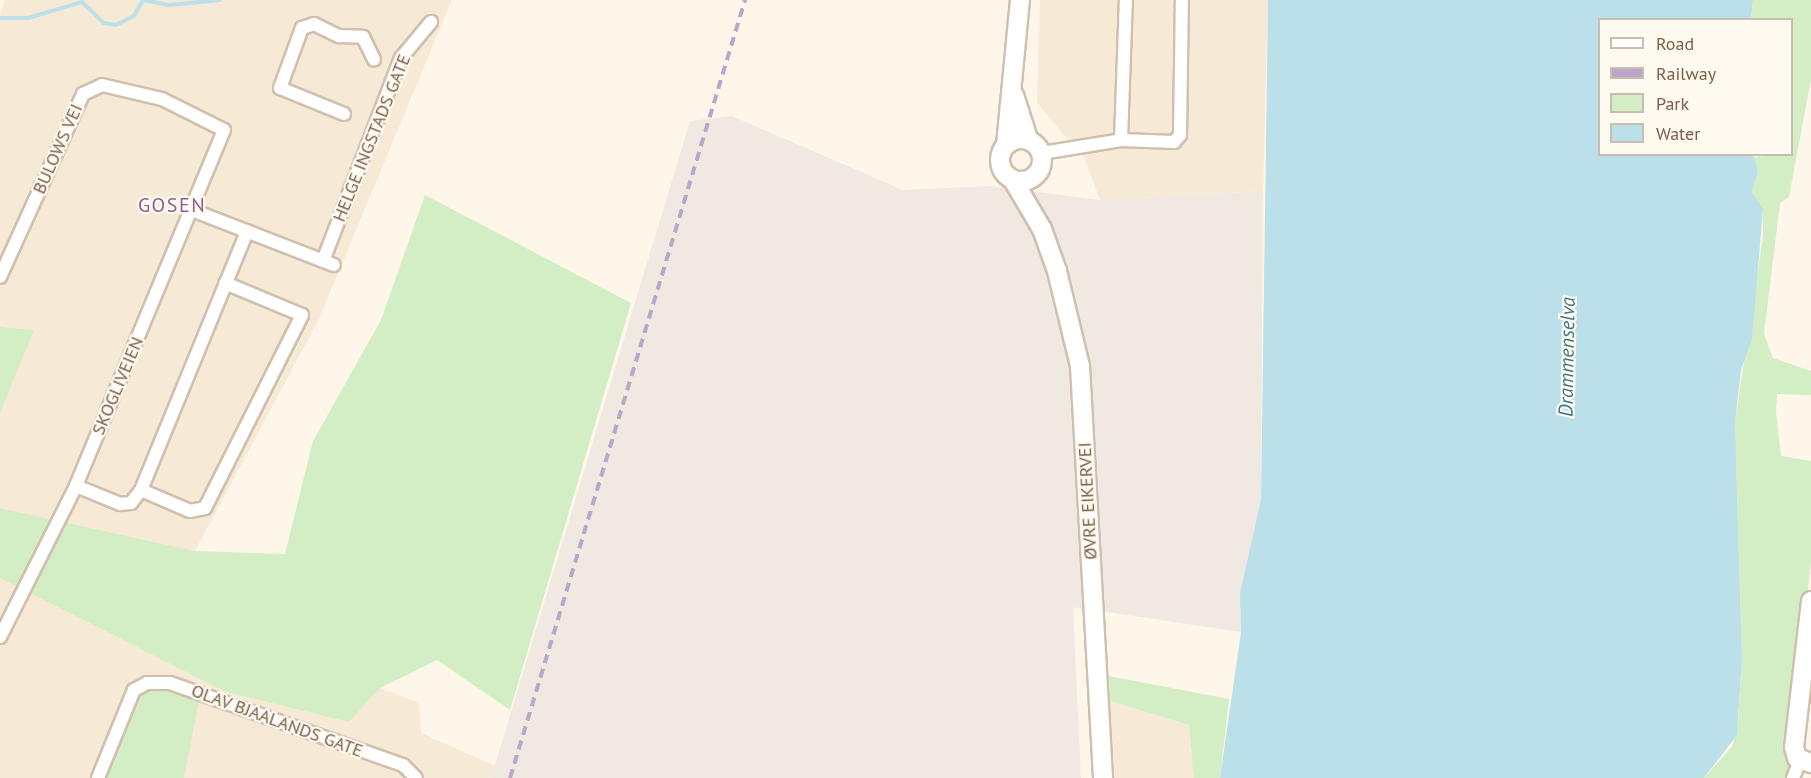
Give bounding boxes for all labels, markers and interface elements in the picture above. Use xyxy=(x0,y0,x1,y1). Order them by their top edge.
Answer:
legend xyxy=(1598,18,1793,156)
text: Road xyxy=(1656,32,1694,55)
street label: HELGE INGSTADS GATE xyxy=(329,51,415,225)
text: Railway xyxy=(1656,62,1716,85)
text: Park xyxy=(1656,92,1689,115)
street label: BULOWS VEI xyxy=(28,100,88,198)
text: Water xyxy=(1656,122,1700,145)
district label: GOSEN xyxy=(138,193,206,217)
water label: Drammenselva xyxy=(1554,297,1580,417)
street label: SKOGLIVEIEN xyxy=(88,334,148,438)
street label: ØVRE EIKERVEI xyxy=(1074,442,1102,560)
street label: OLAV BJAALANDS GATE xyxy=(188,680,366,762)

